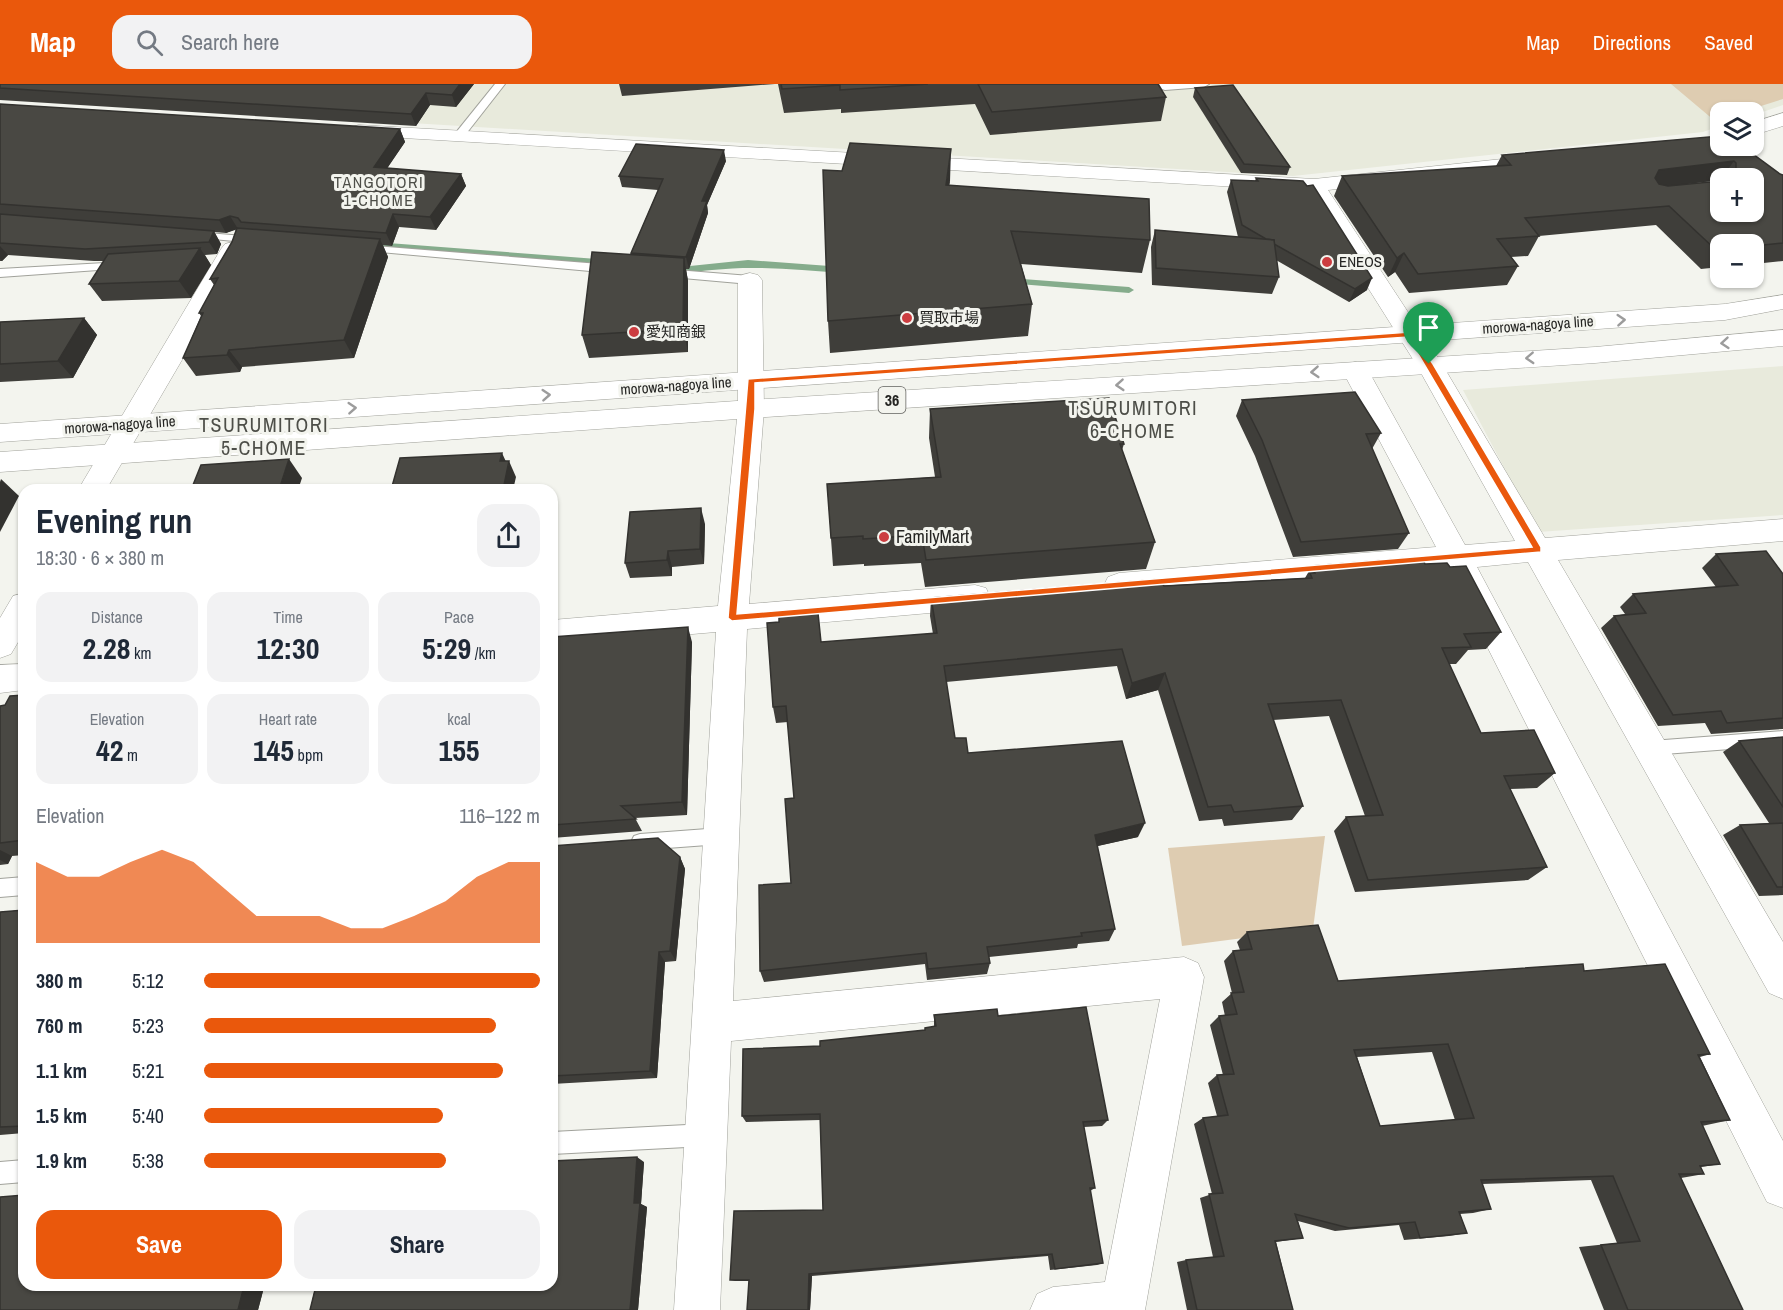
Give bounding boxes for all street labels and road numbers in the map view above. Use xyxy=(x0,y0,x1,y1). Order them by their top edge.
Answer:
street label: morowa-nagoya line xyxy=(1482,310,1594,339)
street label: morowa-nagoya line xyxy=(620,371,732,400)
road number: 36 xyxy=(878,387,906,413)
street label: morowa-nagoya line xyxy=(64,410,176,439)

